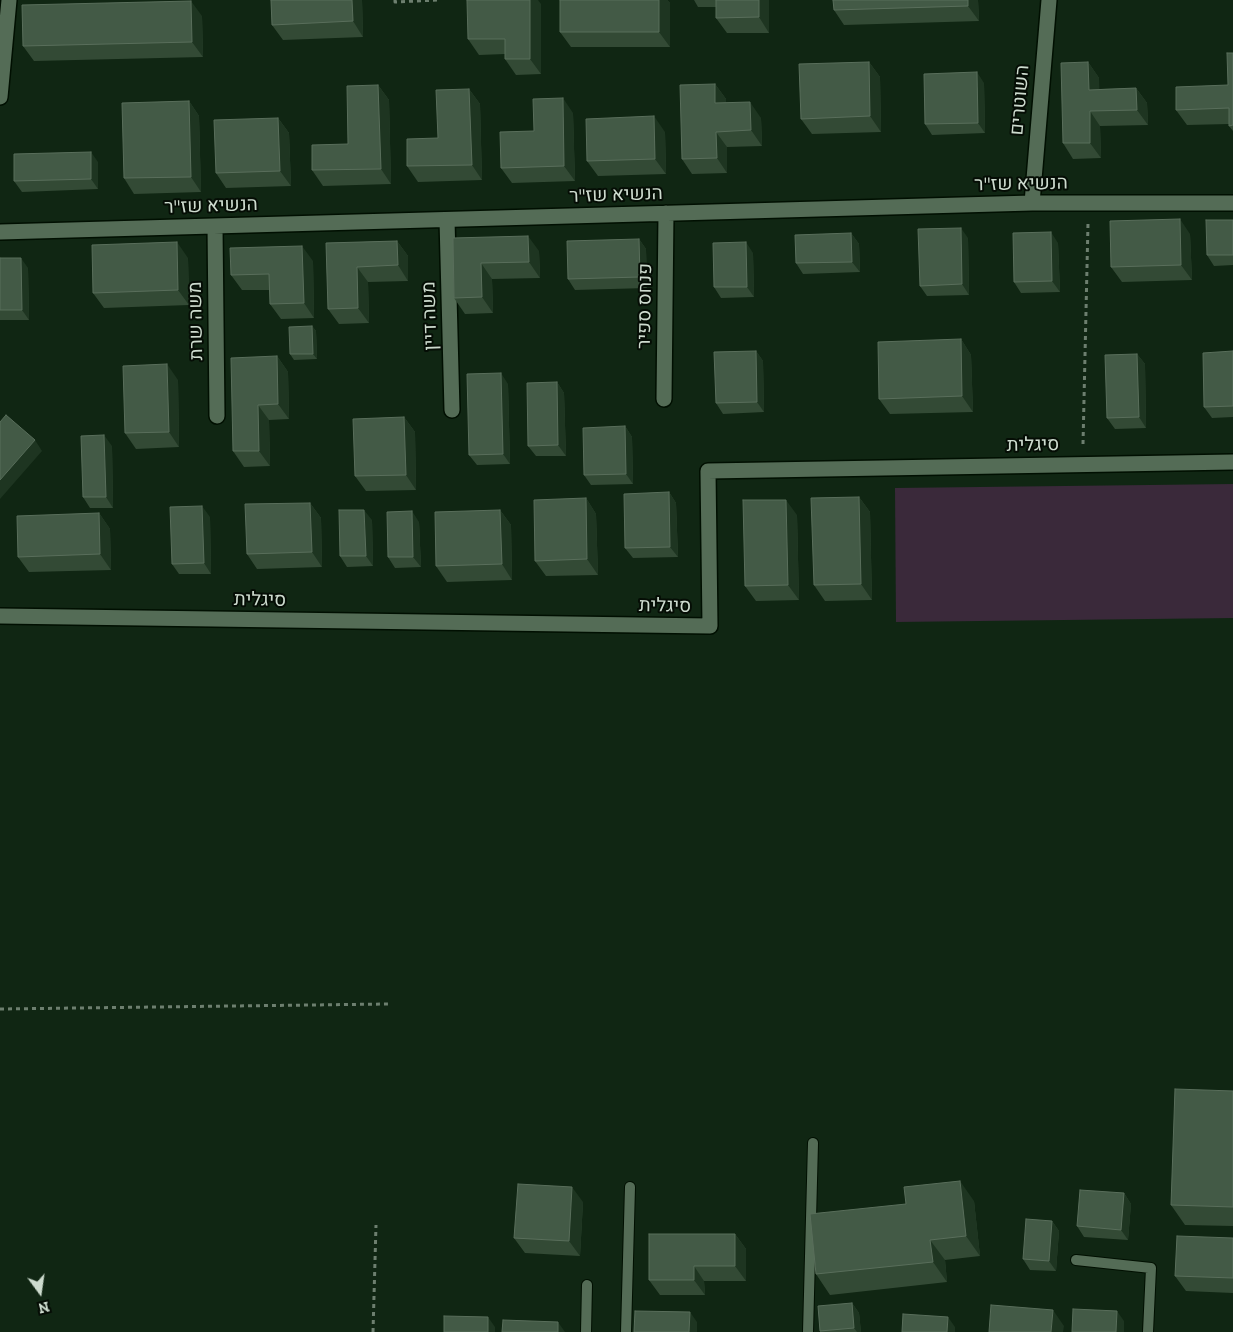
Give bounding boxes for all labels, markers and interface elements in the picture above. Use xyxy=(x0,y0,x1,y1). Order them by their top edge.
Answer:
street label: השוטרים xyxy=(1006,64,1034,136)
street label: הנשיא שז"ר xyxy=(974,172,1068,196)
street label: הנשיא שז"ר xyxy=(569,182,663,208)
street label: הנשיא שז"ר xyxy=(164,193,258,219)
street label: פנחס ספיר xyxy=(633,263,657,349)
street label: משה שרת xyxy=(184,281,208,361)
street label: משה דיין xyxy=(417,281,443,351)
street label: סיגלית xyxy=(1007,433,1059,457)
street label: סיגלית xyxy=(234,588,286,612)
street label: סיגלית xyxy=(639,594,691,618)
north arrow xyxy=(15,1267,65,1317)
text: N xyxy=(37,1298,51,1317)

